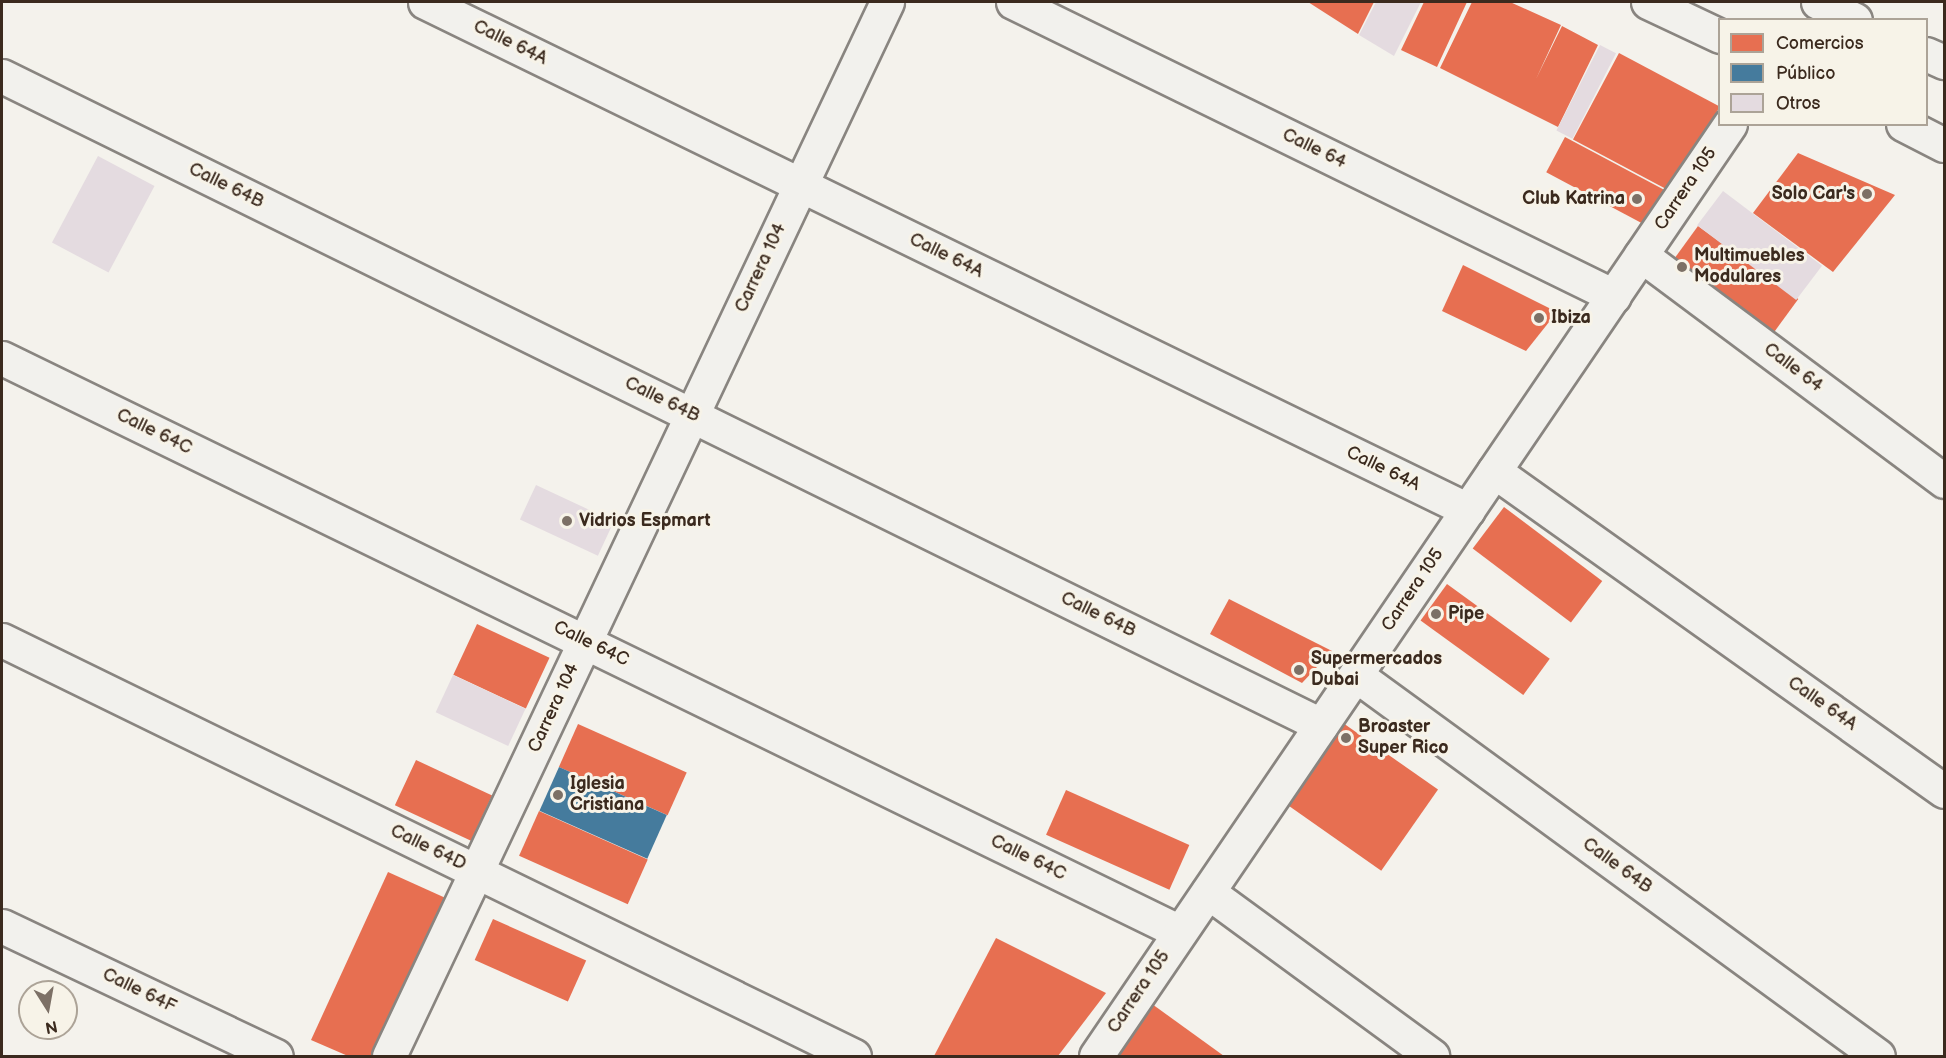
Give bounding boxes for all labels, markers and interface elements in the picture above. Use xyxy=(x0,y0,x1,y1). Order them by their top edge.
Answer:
street label: Calle 64A xyxy=(470,16,550,70)
legend xyxy=(1718,18,1928,126)
text: Comercios xyxy=(1776,33,1864,54)
text: Público xyxy=(1776,63,1835,84)
text: Otros xyxy=(1776,93,1821,114)
street label: Calle 64 xyxy=(1279,124,1349,174)
street label: Carrera 105 xyxy=(1650,143,1722,235)
street label: Calle 64B xyxy=(185,159,267,213)
place label: Solo Car's xyxy=(1772,183,1855,205)
marker: Solo Car's xyxy=(1860,187,1874,201)
place label: Club Katrina xyxy=(1522,188,1625,210)
marker: Club Katrina xyxy=(1630,192,1644,206)
street label: Carrera 104 xyxy=(731,220,791,316)
street label: Calle 64A xyxy=(906,229,986,283)
place label: Multimuebles Modulares xyxy=(1694,246,1805,288)
marker: Multimuebles Modulares xyxy=(1675,260,1689,274)
place label: Ibiza xyxy=(1551,307,1591,329)
marker: Ibiza xyxy=(1532,311,1546,325)
street label: Calle 64 xyxy=(1759,339,1827,397)
street label: Calle 64B xyxy=(621,373,703,427)
street label: Calle 64C xyxy=(113,404,195,460)
street label: Calle 64A xyxy=(1343,442,1423,496)
place label: Vidrios Espmart xyxy=(579,510,710,532)
marker: Vidrios Espmart xyxy=(560,514,574,528)
street label: Carrera 105 xyxy=(1377,544,1449,636)
street label: Calle 64B xyxy=(1057,588,1139,642)
place label: Pipe xyxy=(1448,603,1484,625)
marker: Pipe xyxy=(1429,607,1443,621)
street label: Calle 64C xyxy=(550,616,632,672)
place label: Supermercados Dubai xyxy=(1311,649,1442,692)
street label: Carrera 104 xyxy=(524,660,584,756)
marker: Supermercados Dubai xyxy=(1292,663,1306,677)
street label: Calle 64A xyxy=(1783,672,1861,736)
place label: Broaster Super Rico xyxy=(1358,717,1449,760)
marker: Broaster Super Rico xyxy=(1339,731,1353,745)
place label: Iglesia Cristiana xyxy=(570,774,644,816)
marker: Iglesia Cristiana xyxy=(551,788,565,802)
street label: Calle 64D xyxy=(387,820,469,876)
street label: Calle 64C xyxy=(987,830,1069,886)
street label: Calle 64B xyxy=(1578,834,1656,898)
street label: Carrera 105 xyxy=(1103,946,1175,1038)
street label: Calle 64F xyxy=(99,964,179,1018)
north arrow xyxy=(18,980,78,1040)
text: N xyxy=(43,1016,59,1037)

